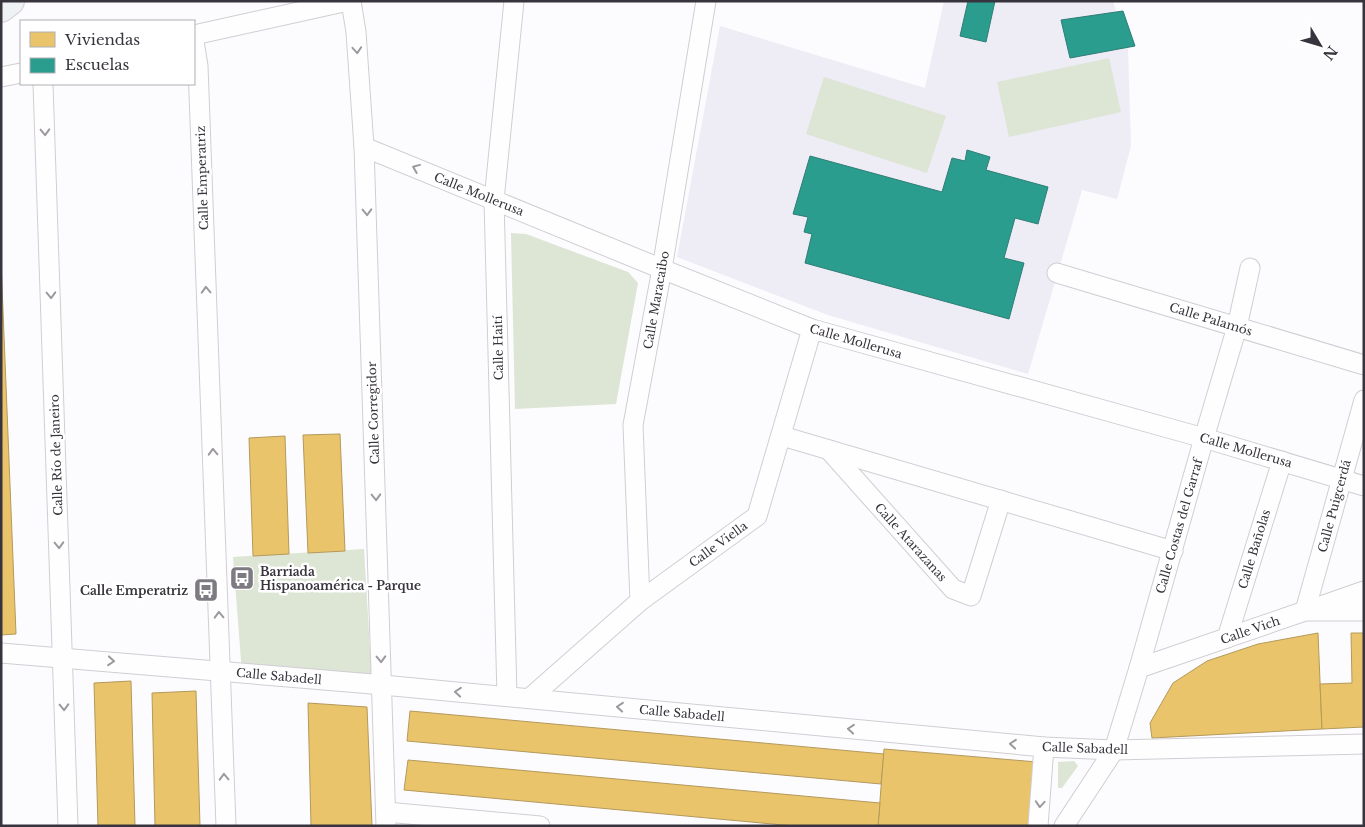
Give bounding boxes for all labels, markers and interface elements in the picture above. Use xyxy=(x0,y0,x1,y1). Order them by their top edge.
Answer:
legend xyxy=(20,20,195,85)
north arrow xyxy=(1295,20,1345,70)
text: Viviendas xyxy=(64,30,140,49)
text: N xyxy=(1319,42,1341,64)
one-way arrow xyxy=(352,46,363,54)
text: Escuelas xyxy=(65,55,130,74)
street label: Calle Emperatriz xyxy=(193,125,211,230)
one-way arrow xyxy=(40,129,51,137)
one-way arrow xyxy=(412,164,421,175)
street label: Calle Mollerusa xyxy=(432,169,526,219)
one-way arrow xyxy=(361,208,372,216)
street label: Calle Maracaibo xyxy=(640,250,672,350)
one-way arrow xyxy=(201,286,212,294)
one-way arrow xyxy=(45,291,56,299)
street label: Calle Palamós xyxy=(1168,299,1254,339)
street label: Calle Haití xyxy=(490,315,506,381)
street label: Calle Mollerusa xyxy=(808,321,904,361)
street label: Calle Corregidor xyxy=(364,361,382,465)
street label: Calle Río de Janeiro xyxy=(46,394,66,516)
street label: Calle Mollerusa xyxy=(1198,430,1294,470)
one-way arrow xyxy=(207,448,218,456)
street label: Calle Costas del Garraf xyxy=(1153,455,1206,595)
street label: Calle Puigcerdá xyxy=(1314,458,1354,554)
one-way arrow xyxy=(370,493,381,501)
street label: Calle Atarazanas xyxy=(872,500,950,584)
street label: Calle Bañolas xyxy=(1235,507,1273,591)
street label: Calle Viella xyxy=(686,518,750,570)
one-way arrow xyxy=(53,541,64,549)
place label: Barriada Hispanoamérica - Parque xyxy=(260,564,421,593)
bus stop icon: Barriada Hispanoamérica - Parque xyxy=(229,565,255,591)
bus stop icon: Calle Emperatriz xyxy=(193,577,219,603)
place label: Calle Emperatriz xyxy=(80,583,188,598)
one-way arrow xyxy=(213,610,224,618)
street label: Calle Vich xyxy=(1218,613,1282,647)
one-way arrow xyxy=(107,656,115,667)
one-way arrow xyxy=(376,656,386,663)
street label: Calle Sabadell xyxy=(235,665,323,687)
one-way arrow xyxy=(454,686,462,697)
one-way arrow xyxy=(615,701,623,712)
street label: Calle Sabadell xyxy=(638,702,726,724)
one-way arrow xyxy=(59,704,69,711)
one-way arrow xyxy=(847,723,855,734)
one-way arrow xyxy=(1009,739,1017,750)
street label: Calle Sabadell xyxy=(1042,739,1128,757)
one-way arrow xyxy=(219,773,229,780)
one-way arrow xyxy=(1035,800,1046,808)

